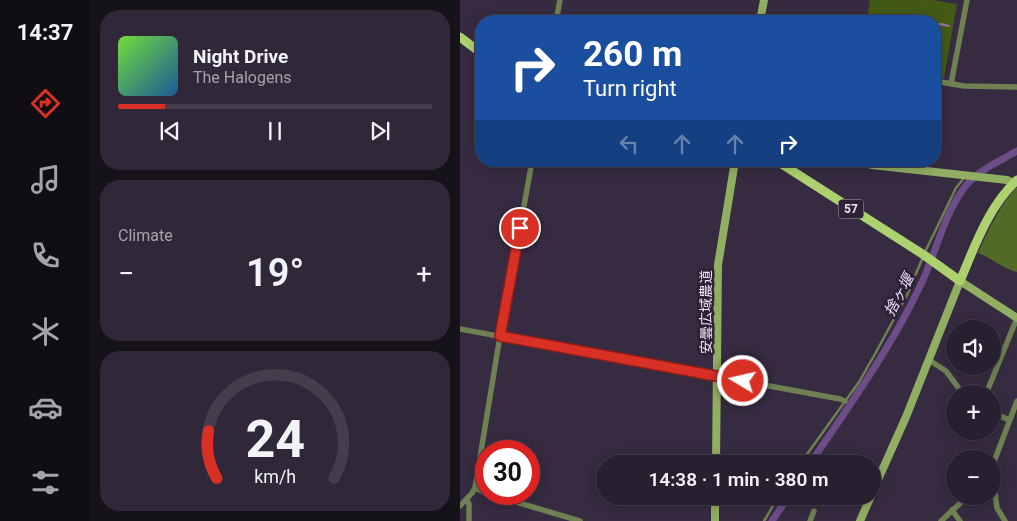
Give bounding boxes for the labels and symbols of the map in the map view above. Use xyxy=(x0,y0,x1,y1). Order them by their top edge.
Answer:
road number: 57 xyxy=(838,200,864,218)
pin xyxy=(499,207,541,249)
water label: 捨ヶ堰 xyxy=(880,268,919,319)
street label: 安曇広域農道 xyxy=(698,270,714,354)
position arrow xyxy=(716,354,768,406)
speed limit sign: 30 xyxy=(475,440,540,505)

